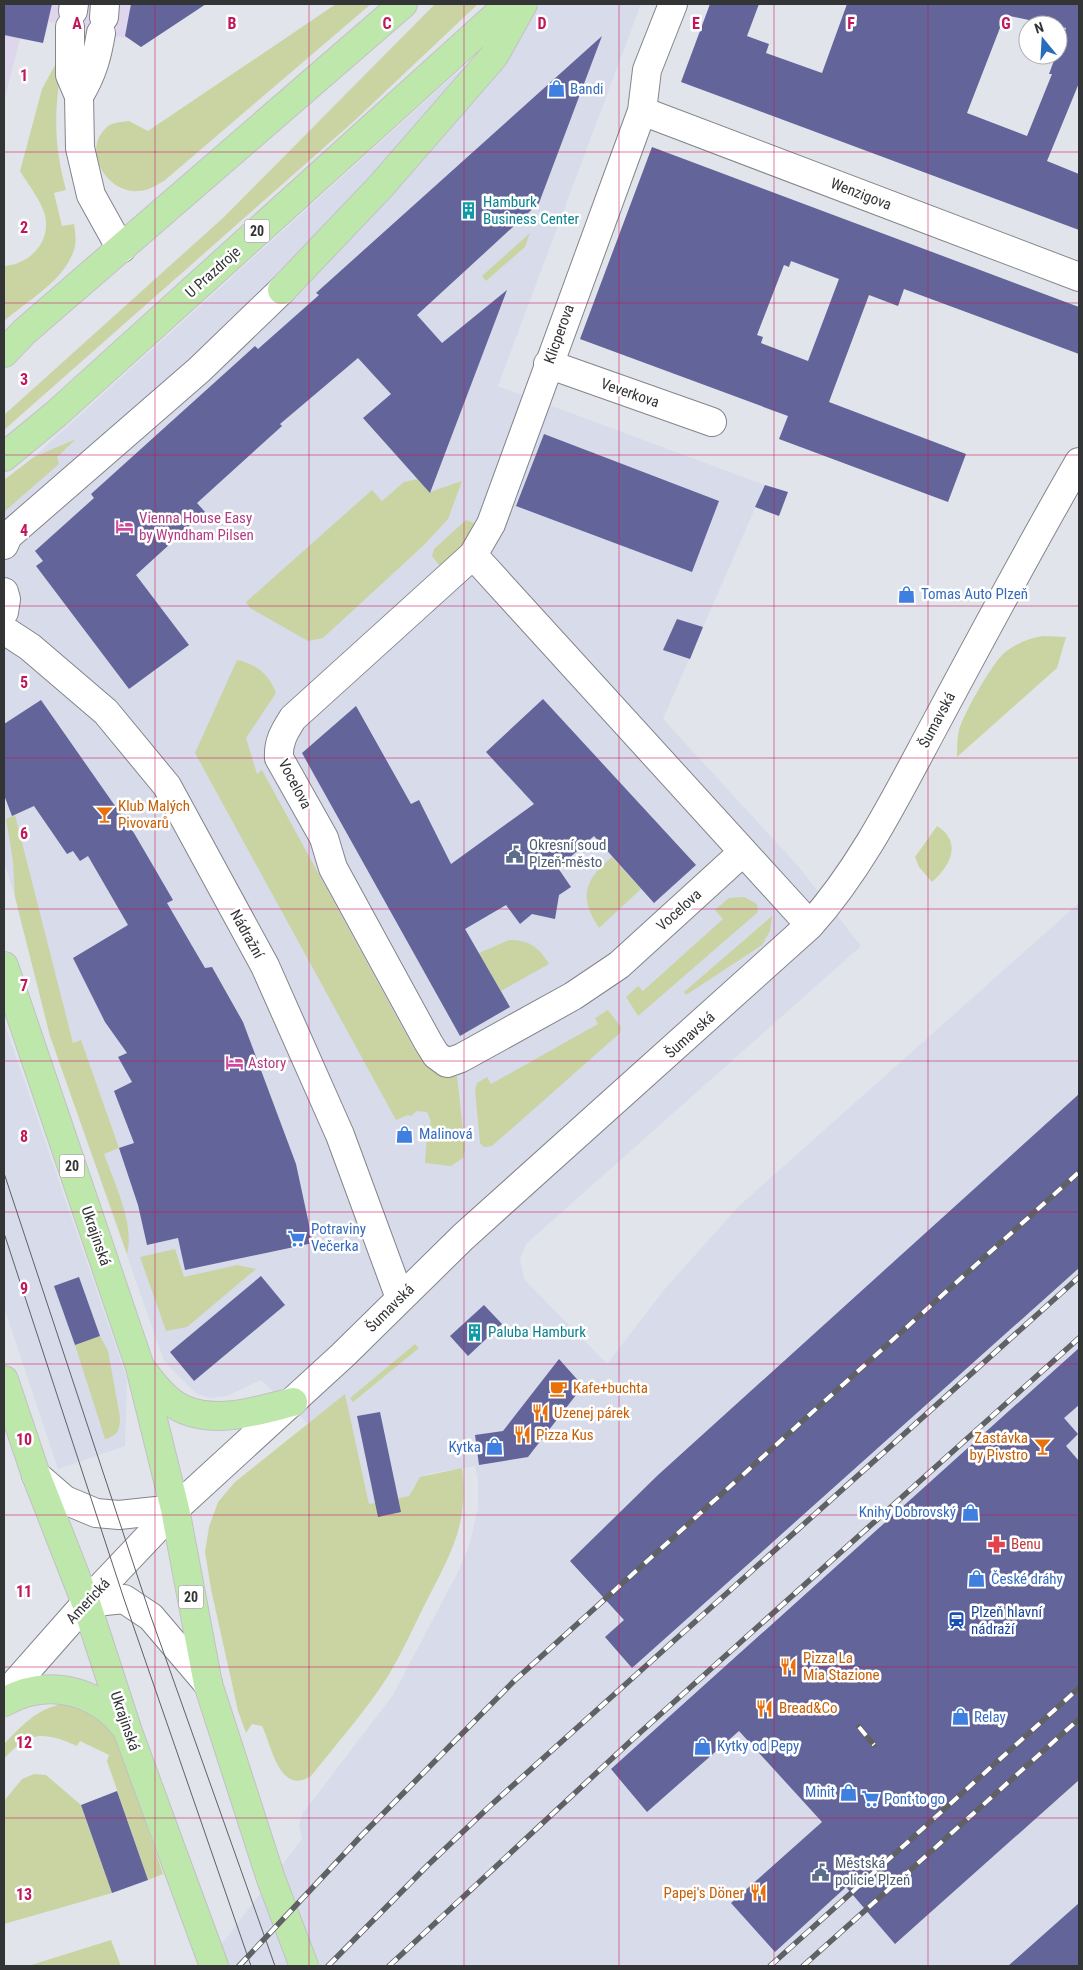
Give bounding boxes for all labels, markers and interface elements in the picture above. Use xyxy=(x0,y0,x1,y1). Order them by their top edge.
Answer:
text: A xyxy=(72,14,82,33)
text: B xyxy=(228,14,237,33)
text: C xyxy=(382,14,392,33)
text: D xyxy=(537,14,547,33)
text: E xyxy=(692,14,700,33)
text: F xyxy=(847,14,855,33)
text: G xyxy=(1001,14,1011,33)
north arrow xyxy=(1018,15,1068,65)
text: N xyxy=(1032,19,1046,37)
text: 1 xyxy=(20,66,28,85)
shop icon: Bandi xyxy=(546,79,566,99)
place label: Bandi xyxy=(570,80,604,98)
street label: Wenzigova xyxy=(828,174,894,214)
place label: Hamburk Business Center xyxy=(483,193,579,228)
building icon: Hamburk Business Center xyxy=(459,201,479,221)
text: 2 xyxy=(20,218,28,237)
road number: 20 xyxy=(244,220,270,242)
street label: U Prazdroje xyxy=(182,243,244,301)
street label: Klicperova xyxy=(540,302,578,366)
text: 3 xyxy=(20,370,28,389)
street label: Veverkova xyxy=(598,375,662,411)
place label: Vienna House Easy by Wyndham Pilsen xyxy=(139,509,254,544)
hotel icon: Vienna House Easy by Wyndham Pilsen xyxy=(115,517,135,537)
text: 4 xyxy=(20,521,28,540)
shop icon: Tomas Auto Plzeň xyxy=(897,584,917,604)
place label: Tomas Auto Plzeň xyxy=(921,585,1028,603)
text: 5 xyxy=(20,673,28,692)
street label: Šumavská xyxy=(915,689,959,751)
street label: Vocelova xyxy=(274,756,316,812)
place label: Klub Malých Pivovarů xyxy=(118,797,190,832)
bar icon: Klub Malých Pivovarů xyxy=(94,805,114,825)
text: 6 xyxy=(20,824,28,843)
place label: Okresní soud Plzeň-město xyxy=(529,836,606,871)
public building icon: Okresní soud Plzeň-město xyxy=(505,844,525,864)
street label: Vocelova xyxy=(653,885,705,935)
street label: Nádražní xyxy=(226,907,268,963)
text: 7 xyxy=(20,976,28,995)
street label: Šumavská xyxy=(661,1008,719,1062)
hotel icon: Astory xyxy=(224,1053,244,1073)
place label: Astory xyxy=(248,1054,286,1072)
shop icon: Malinová xyxy=(395,1124,415,1144)
place label: Malinová xyxy=(419,1125,473,1143)
text: 8 xyxy=(20,1127,28,1146)
road number: 20 xyxy=(60,1154,84,1178)
street label: Ukrajinská xyxy=(77,1204,115,1268)
place label: Potraviny Večerka xyxy=(311,1220,366,1255)
supermarket icon: Potraviny Večerka xyxy=(287,1228,307,1248)
text: 9 xyxy=(20,1279,28,1298)
street label: Šumavská xyxy=(362,1280,418,1336)
building icon: Paluba Hamburk xyxy=(464,1322,484,1342)
place label: Paluba Hamburk xyxy=(488,1323,586,1341)
cafe icon: Kafe+buchta xyxy=(549,1378,569,1398)
place label: Kafe+buchta xyxy=(573,1379,648,1397)
restaurant icon: Uzenej párek xyxy=(530,1403,550,1423)
place label: Uzenej párek xyxy=(554,1404,630,1422)
restaurant icon: Pizza Kus xyxy=(512,1425,532,1445)
place label: Pizza Kus xyxy=(536,1426,594,1444)
place label: Zastávka by Pivstro xyxy=(970,1429,1028,1464)
text: 10 xyxy=(16,1430,32,1449)
shop icon: Kytka xyxy=(485,1437,505,1457)
bar icon: Zastávka by Pivstro xyxy=(1032,1437,1052,1457)
place label: Kytka xyxy=(448,1438,481,1456)
shop icon: Knihy Dobrovský xyxy=(960,1502,980,1522)
place label: Knihy Dobrovský xyxy=(859,1503,956,1521)
pharmacy icon: Benu xyxy=(987,1534,1007,1554)
place label: Benu xyxy=(1011,1535,1041,1553)
shop icon: České dráhy xyxy=(967,1569,987,1589)
place label: České dráhy xyxy=(991,1570,1063,1588)
street label: Americká xyxy=(62,1574,114,1628)
text: 11 xyxy=(16,1582,32,1601)
road number: 20 xyxy=(178,1585,204,1608)
place label: Plzeň hlavní nádraží xyxy=(971,1603,1043,1638)
station icon: Plzeň hlavní nádraží xyxy=(947,1611,967,1631)
place label: Pizza La Mia Stazione xyxy=(803,1649,880,1684)
restaurant icon: Pizza La Mia Stazione xyxy=(779,1657,799,1677)
street label: Ukrajinská xyxy=(106,1689,144,1753)
restaurant icon: Bread&Co xyxy=(755,1698,775,1718)
place label: Bread&Co xyxy=(779,1699,837,1717)
shop icon: Relay xyxy=(950,1707,970,1727)
place label: Relay xyxy=(974,1708,1006,1726)
text: 12 xyxy=(16,1733,32,1752)
shop icon: Kytky od Pepy xyxy=(693,1736,713,1756)
place label: Kytky od Pepy xyxy=(717,1737,799,1755)
shop icon: Minit xyxy=(839,1782,859,1802)
place label: Minit xyxy=(805,1783,835,1801)
supermarket icon: Pont to go xyxy=(860,1789,880,1809)
place label: Pont to go xyxy=(884,1790,945,1808)
place label: Městská policie Plzeň xyxy=(835,1854,910,1889)
public building icon: Městská policie Plzeň xyxy=(811,1862,831,1882)
restaurant icon: Papej's Döner xyxy=(748,1883,768,1903)
place label: Papej's Döner xyxy=(664,1884,744,1902)
text: 13 xyxy=(16,1885,32,1904)

